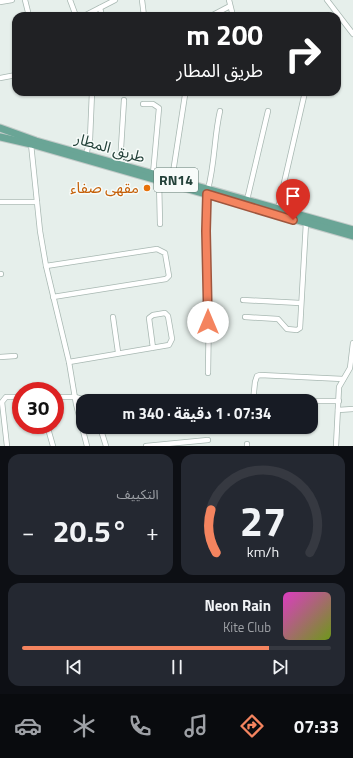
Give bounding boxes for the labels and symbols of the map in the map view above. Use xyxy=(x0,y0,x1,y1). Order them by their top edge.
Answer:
street label: طريق المطار xyxy=(71,126,148,169)
road number: RN14 xyxy=(154,168,198,192)
place label: مقهى صفاء xyxy=(70,176,139,199)
pin xyxy=(276,179,310,220)
marker: مقهى صفاء xyxy=(142,183,152,193)
position arrow xyxy=(187,301,229,343)
speed limit sign: 30 xyxy=(12,382,64,434)

